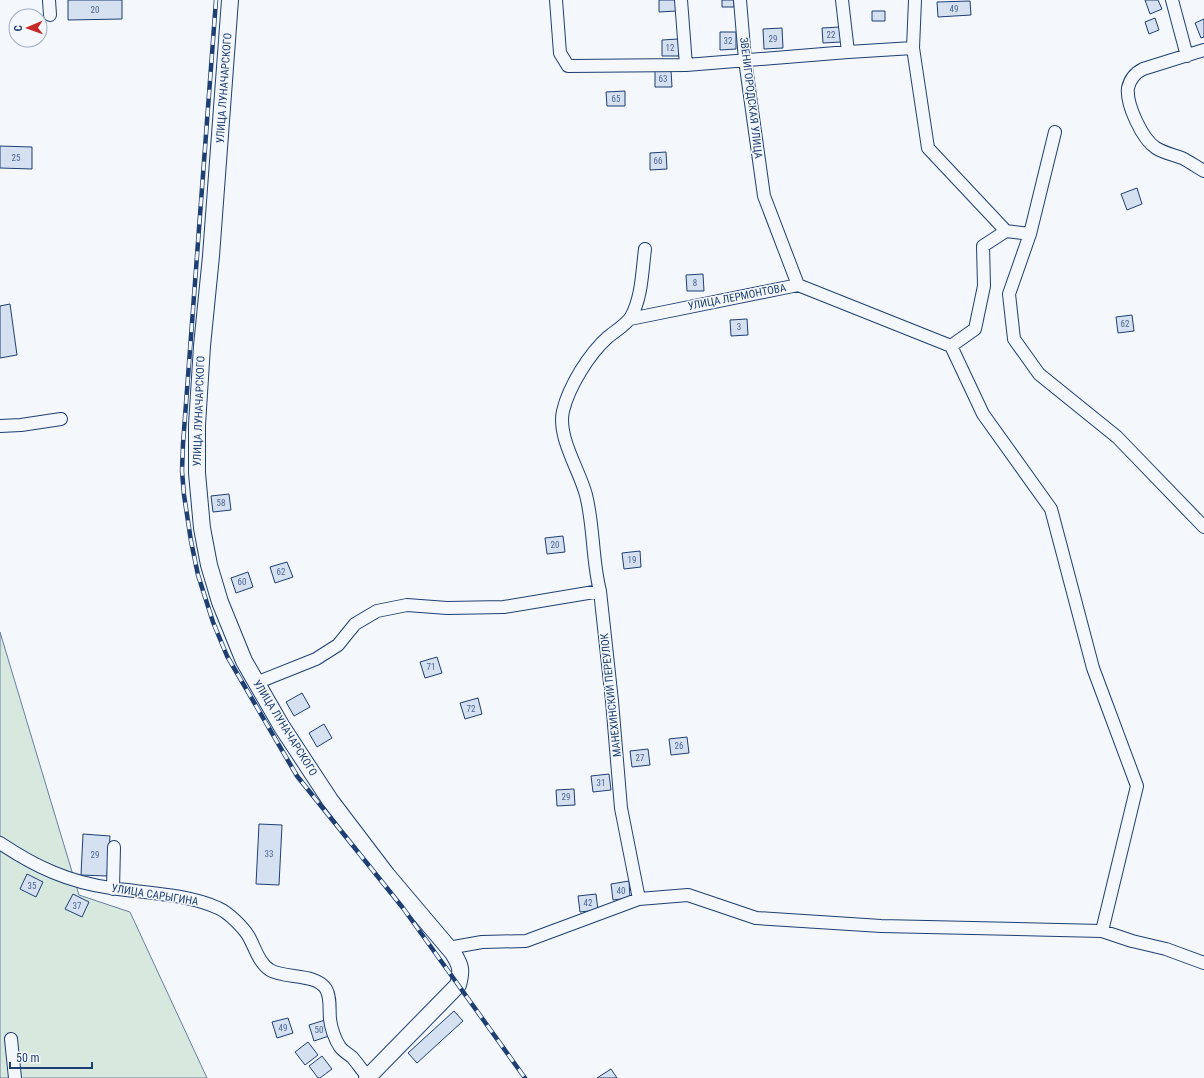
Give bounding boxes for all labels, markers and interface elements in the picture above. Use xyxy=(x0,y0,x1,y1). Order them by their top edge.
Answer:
house number: 49 xyxy=(950,4,958,14)
house number: 20 xyxy=(91,5,99,15)
north arrow xyxy=(8,8,48,48)
text: С xyxy=(12,25,25,32)
house number: 22 xyxy=(827,30,836,40)
street label: УЛИЦА ЛУНАЧАРСКОГО xyxy=(214,32,234,144)
house number: 29 xyxy=(769,34,777,44)
house number: 32 xyxy=(724,36,733,46)
street label: ЗВЕНИГОРОДСКАЯ УЛИЦА xyxy=(737,36,765,160)
house number: 12 xyxy=(666,43,675,53)
house number: 63 xyxy=(659,74,667,84)
house number: 65 xyxy=(612,94,621,104)
house number: 25 xyxy=(12,153,21,163)
house number: 66 xyxy=(654,156,662,166)
house number: 8 xyxy=(693,278,697,288)
street label: УЛИЦА ЛЕРМОНТОВА xyxy=(687,281,788,313)
house number: 62 xyxy=(1121,319,1130,329)
house number: 3 xyxy=(737,322,741,332)
street label: УЛИЦА ЛУНАЧАРСКОГО xyxy=(191,355,207,467)
house number: 58 xyxy=(217,498,225,508)
house number: 20 xyxy=(551,540,559,550)
house number: 19 xyxy=(628,555,636,565)
house number: 62 xyxy=(277,567,286,577)
house number: 60 xyxy=(238,577,246,587)
street label: МАНЕХИНСКИЙ ПЕРЕУЛОК xyxy=(598,632,624,758)
house number: 71 xyxy=(427,662,435,672)
street label: УЛИЦА ЛУНАЧАРСКОГО xyxy=(250,678,320,778)
house number: 72 xyxy=(467,704,476,714)
house number: 26 xyxy=(675,741,683,751)
house number: 27 xyxy=(636,753,645,763)
house number: 31 xyxy=(597,778,605,788)
house number: 29 xyxy=(562,792,570,802)
house number: 33 xyxy=(265,849,273,859)
house number: 29 xyxy=(91,850,99,860)
house number: 35 xyxy=(28,881,37,891)
street label: УЛИЦА САРЫГИНА xyxy=(111,882,200,908)
house number: 40 xyxy=(617,886,625,896)
house number: 42 xyxy=(584,898,593,908)
house number: 37 xyxy=(73,901,82,911)
house number: 49 xyxy=(279,1023,287,1033)
house number: 50 xyxy=(315,1025,323,1035)
scale bar xyxy=(10,1044,92,1070)
text: 50 m xyxy=(16,1051,40,1065)

